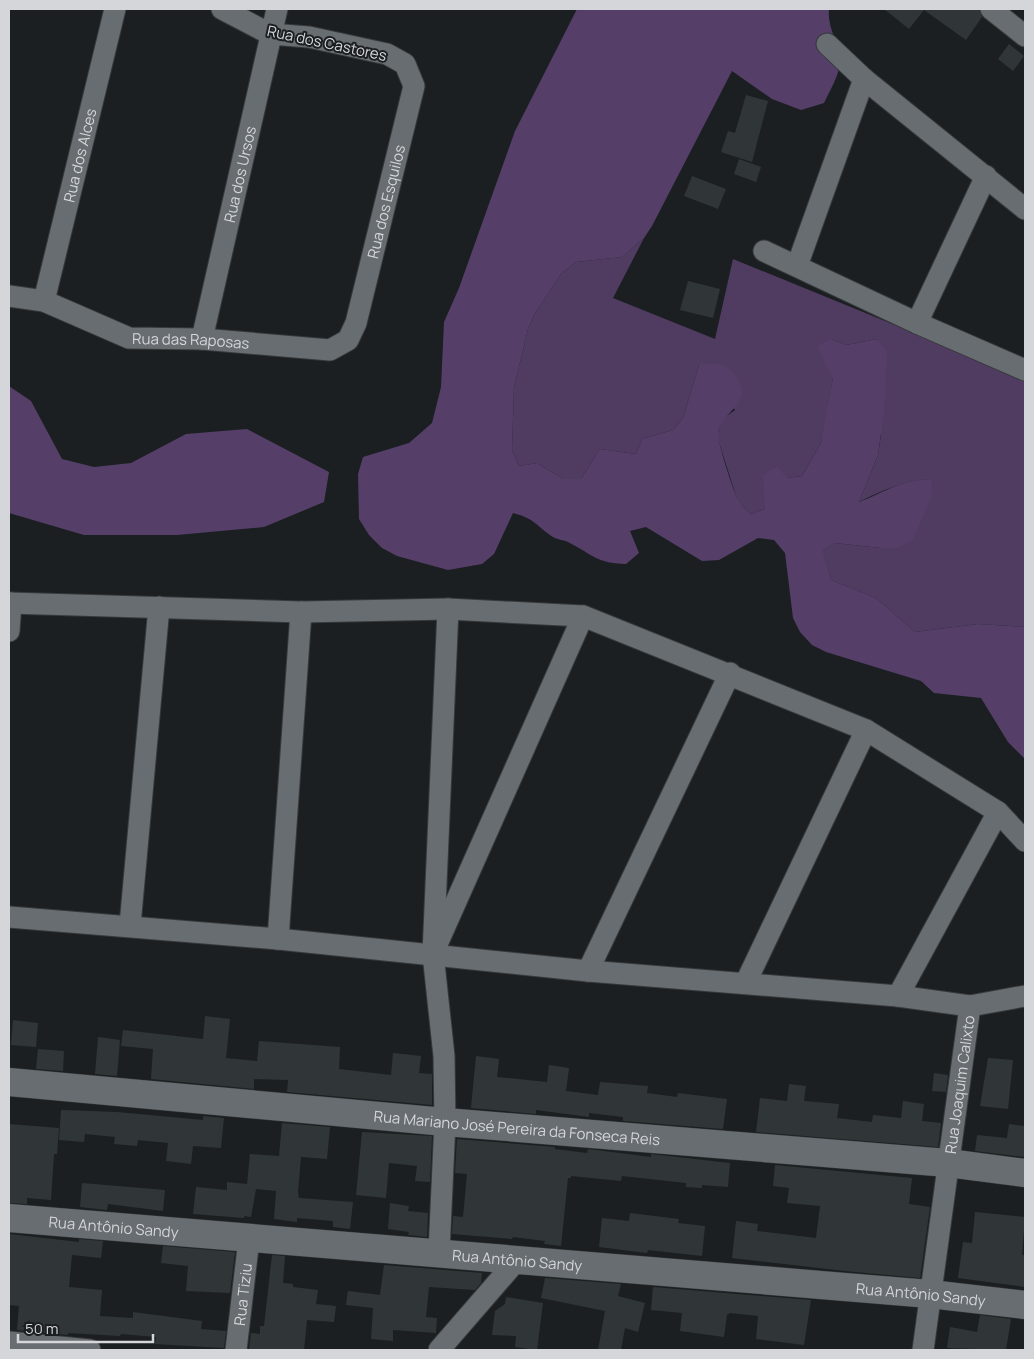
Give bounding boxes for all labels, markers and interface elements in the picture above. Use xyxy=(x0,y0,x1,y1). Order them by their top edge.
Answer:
street label: Rua dos Castores xyxy=(265,20,389,66)
street label: Rua dos Alces xyxy=(58,106,101,204)
street label: Rua dos Ursos xyxy=(218,124,261,225)
street label: Rua dos Esquilos xyxy=(362,142,410,260)
street label: Rua das Raposas xyxy=(132,328,251,354)
street label: Rua Joaquim Calixto xyxy=(939,1014,979,1155)
street label: Rua Mariano José Pereira da Fonseca Reis xyxy=(373,1105,661,1150)
street label: Rua Antônio Sandy xyxy=(48,1211,180,1242)
street label: Rua Antônio Sandy xyxy=(451,1244,583,1276)
street label: Rua Tiziu xyxy=(228,1262,257,1327)
street label: Rua Antônio Sandy xyxy=(855,1277,987,1311)
scale bar xyxy=(18,1312,152,1344)
text: 50 m xyxy=(25,1318,59,1339)

